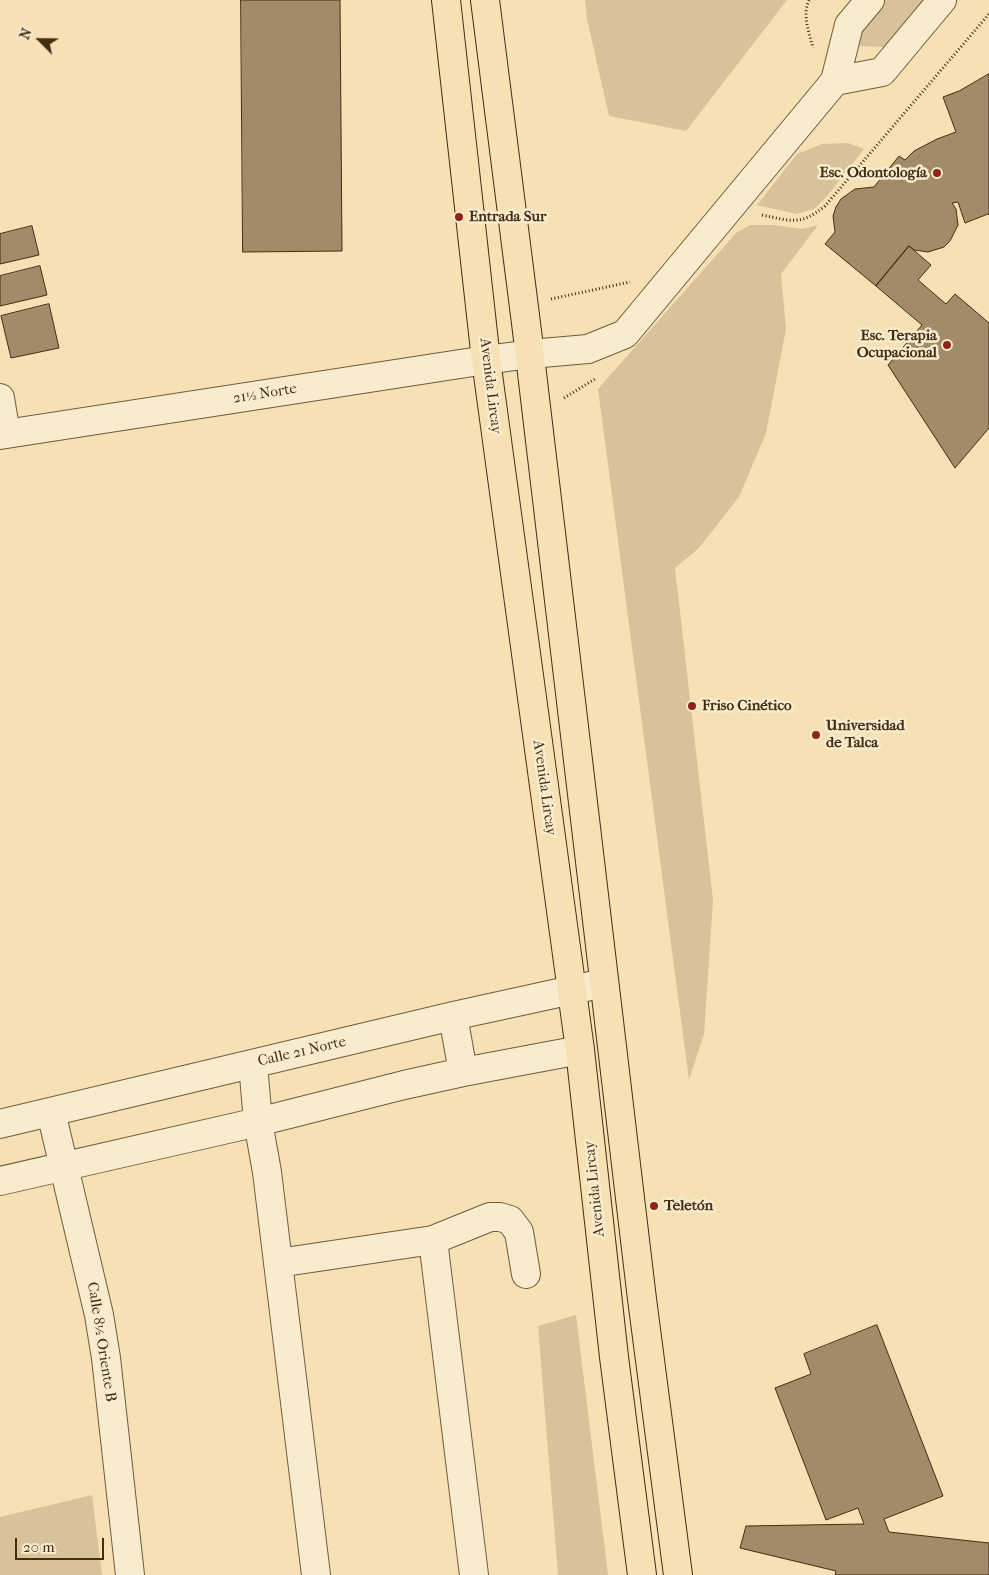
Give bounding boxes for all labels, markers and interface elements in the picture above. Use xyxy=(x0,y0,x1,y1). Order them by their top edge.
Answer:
north arrow xyxy=(15,15,65,65)
text: N xyxy=(16,26,36,42)
place label: Esc. Odontología xyxy=(819,164,927,182)
marker: Esc. Odontología xyxy=(931,167,943,179)
place label: Entrada Sur xyxy=(469,208,546,226)
marker: Entrada Sur xyxy=(453,211,465,223)
place label: Esc. Terapia Ocupacional xyxy=(857,327,937,362)
street label: Avenida Lircay xyxy=(475,337,505,435)
marker: Esc. Terapia Ocupacional xyxy=(941,339,953,351)
street label: 21½ Norte xyxy=(232,380,298,408)
place label: Friso Cinético xyxy=(702,697,792,715)
marker: Friso Cinético xyxy=(686,700,698,712)
place label: Universidad de Talca xyxy=(826,717,905,752)
marker: Universidad de Talca xyxy=(810,729,822,741)
street label: Avenida Lircay xyxy=(528,739,560,837)
street label: Calle 21 Norte xyxy=(256,1033,348,1071)
street label: Avenida Lircay xyxy=(581,1140,609,1238)
place label: Teletón xyxy=(664,1197,713,1215)
marker: Teletón xyxy=(648,1200,660,1212)
street label: Calle 8½ Oriente B xyxy=(83,1281,119,1403)
scale bar xyxy=(18,1528,106,1560)
text: 20 m xyxy=(23,1538,55,1556)

